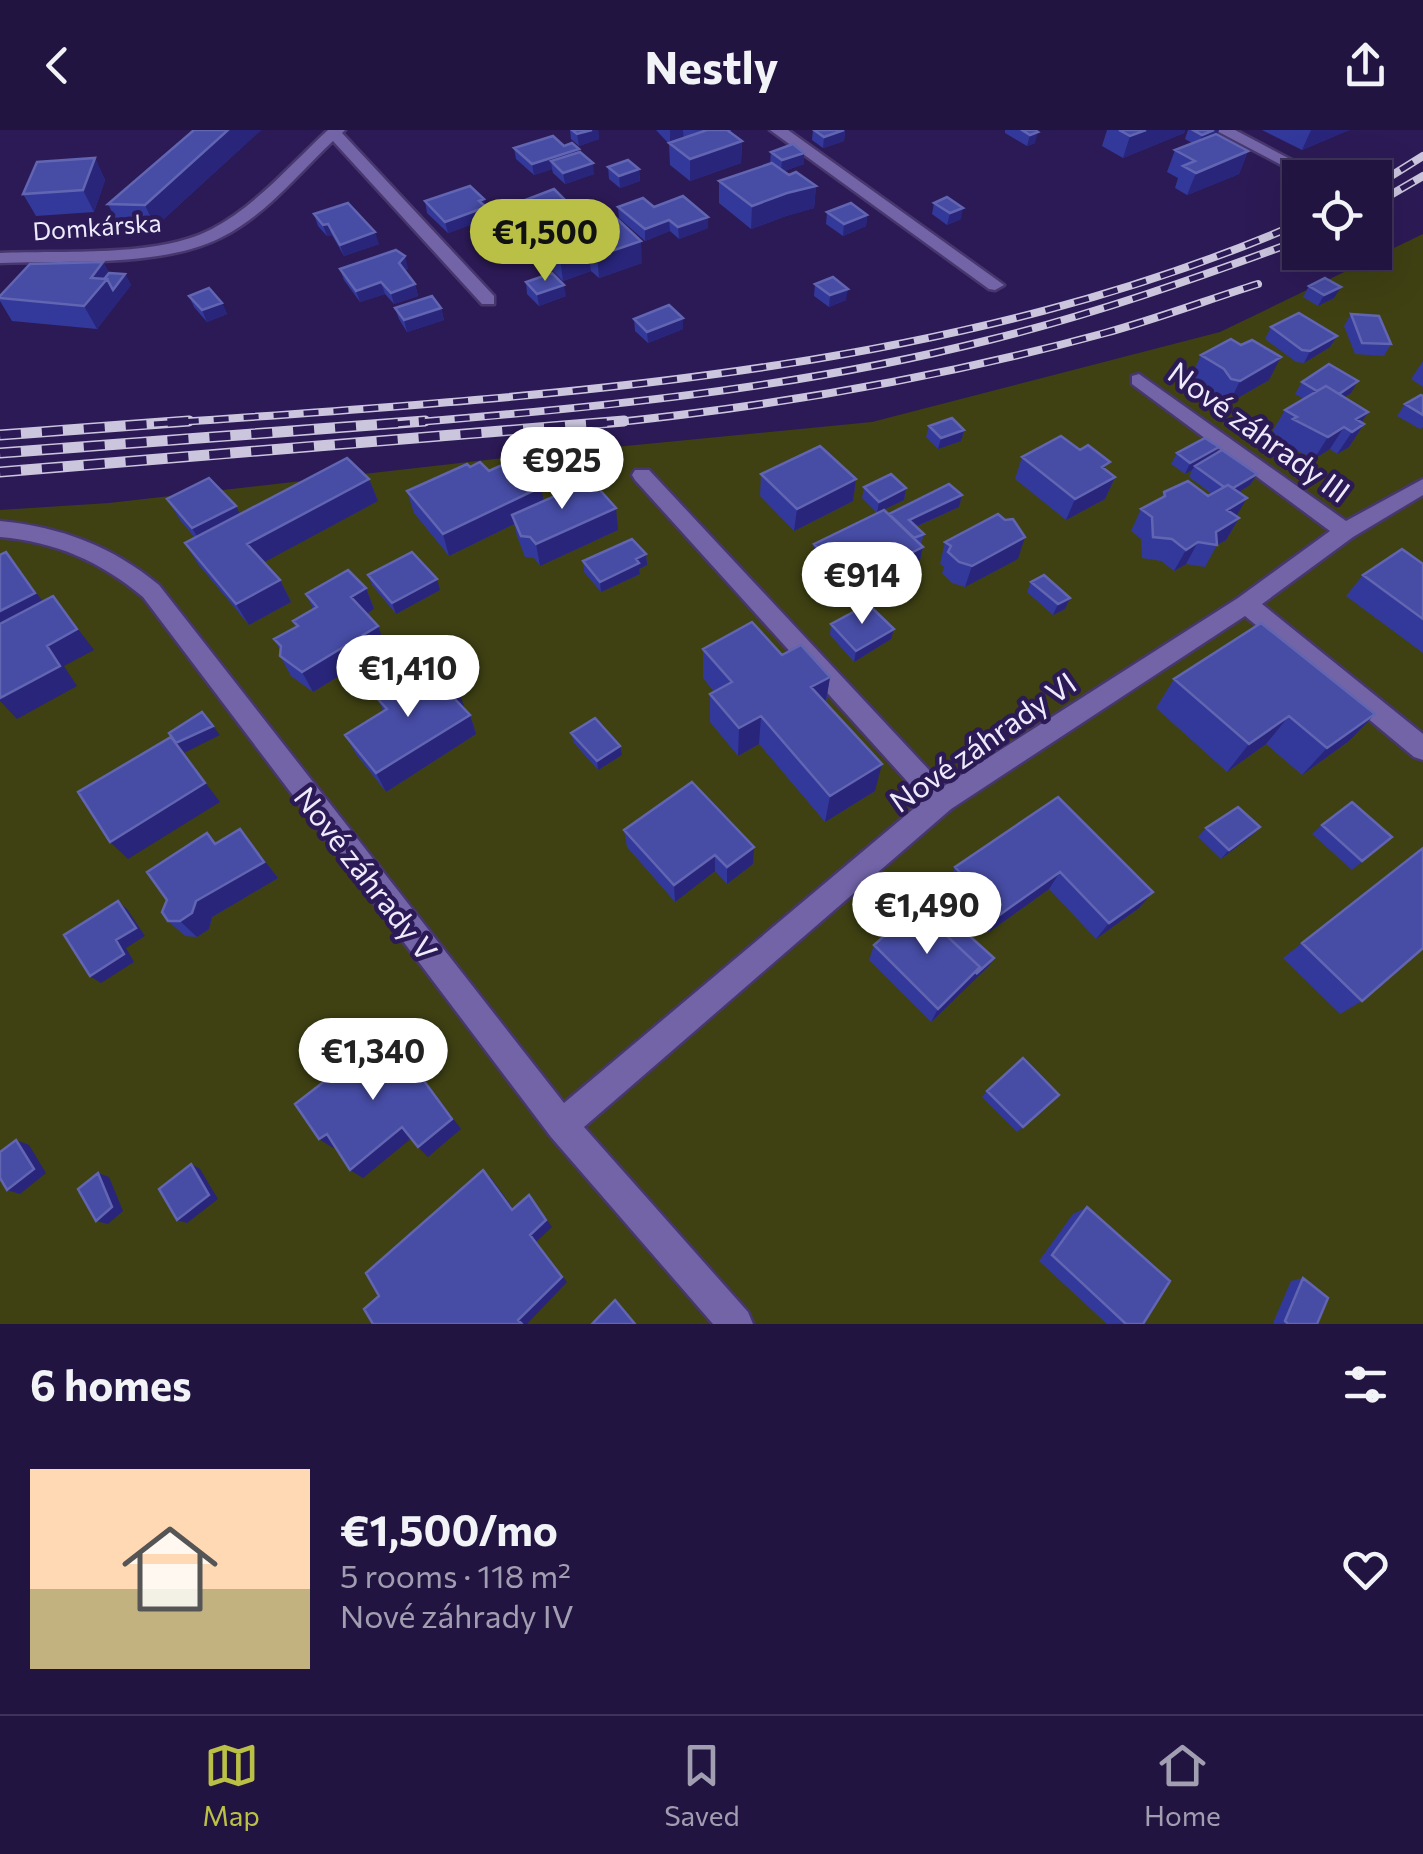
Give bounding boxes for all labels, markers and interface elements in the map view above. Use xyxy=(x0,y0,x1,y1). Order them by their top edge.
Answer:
icon: back xyxy=(30,38,85,93)
text: Nestly xyxy=(644,38,779,93)
icon: share xyxy=(1338,38,1393,93)
map controls xyxy=(1282,160,1392,270)
button: locate xyxy=(1282,160,1392,270)
pin: €1,500 xyxy=(464,199,626,284)
street label: Domkárska xyxy=(31,207,163,245)
text: €1,500 xyxy=(492,211,598,251)
street label: Nové záhrady III xyxy=(1162,353,1358,509)
pin: €925 xyxy=(503,427,621,512)
text: €925 xyxy=(523,439,601,479)
pin: €914 xyxy=(803,542,921,627)
text: €914 xyxy=(824,554,900,594)
pin: €1,410 xyxy=(327,635,489,720)
text: €1,410 xyxy=(358,647,458,687)
street label: Nové záhrady VI xyxy=(882,663,1082,819)
street label: Nové záhrady V xyxy=(288,779,446,967)
pin: €1,490 xyxy=(846,872,1008,957)
text: €1,490 xyxy=(874,884,980,924)
pin: €1,340 xyxy=(292,1018,454,1103)
text: €1,340 xyxy=(321,1030,425,1070)
icon: filters xyxy=(1338,1357,1393,1412)
text: 6 homes xyxy=(30,1358,192,1410)
text: €1,500/mo xyxy=(340,1503,558,1555)
icon: home xyxy=(110,1509,230,1629)
icon: heart xyxy=(1338,1542,1393,1597)
text: 5 rooms · 118 m² xyxy=(340,1555,571,1595)
text: Nové záhrady IV xyxy=(340,1595,574,1635)
tab: Map xyxy=(202,1738,260,1832)
tab: Saved xyxy=(664,1738,740,1832)
tab: Home xyxy=(1144,1738,1221,1832)

